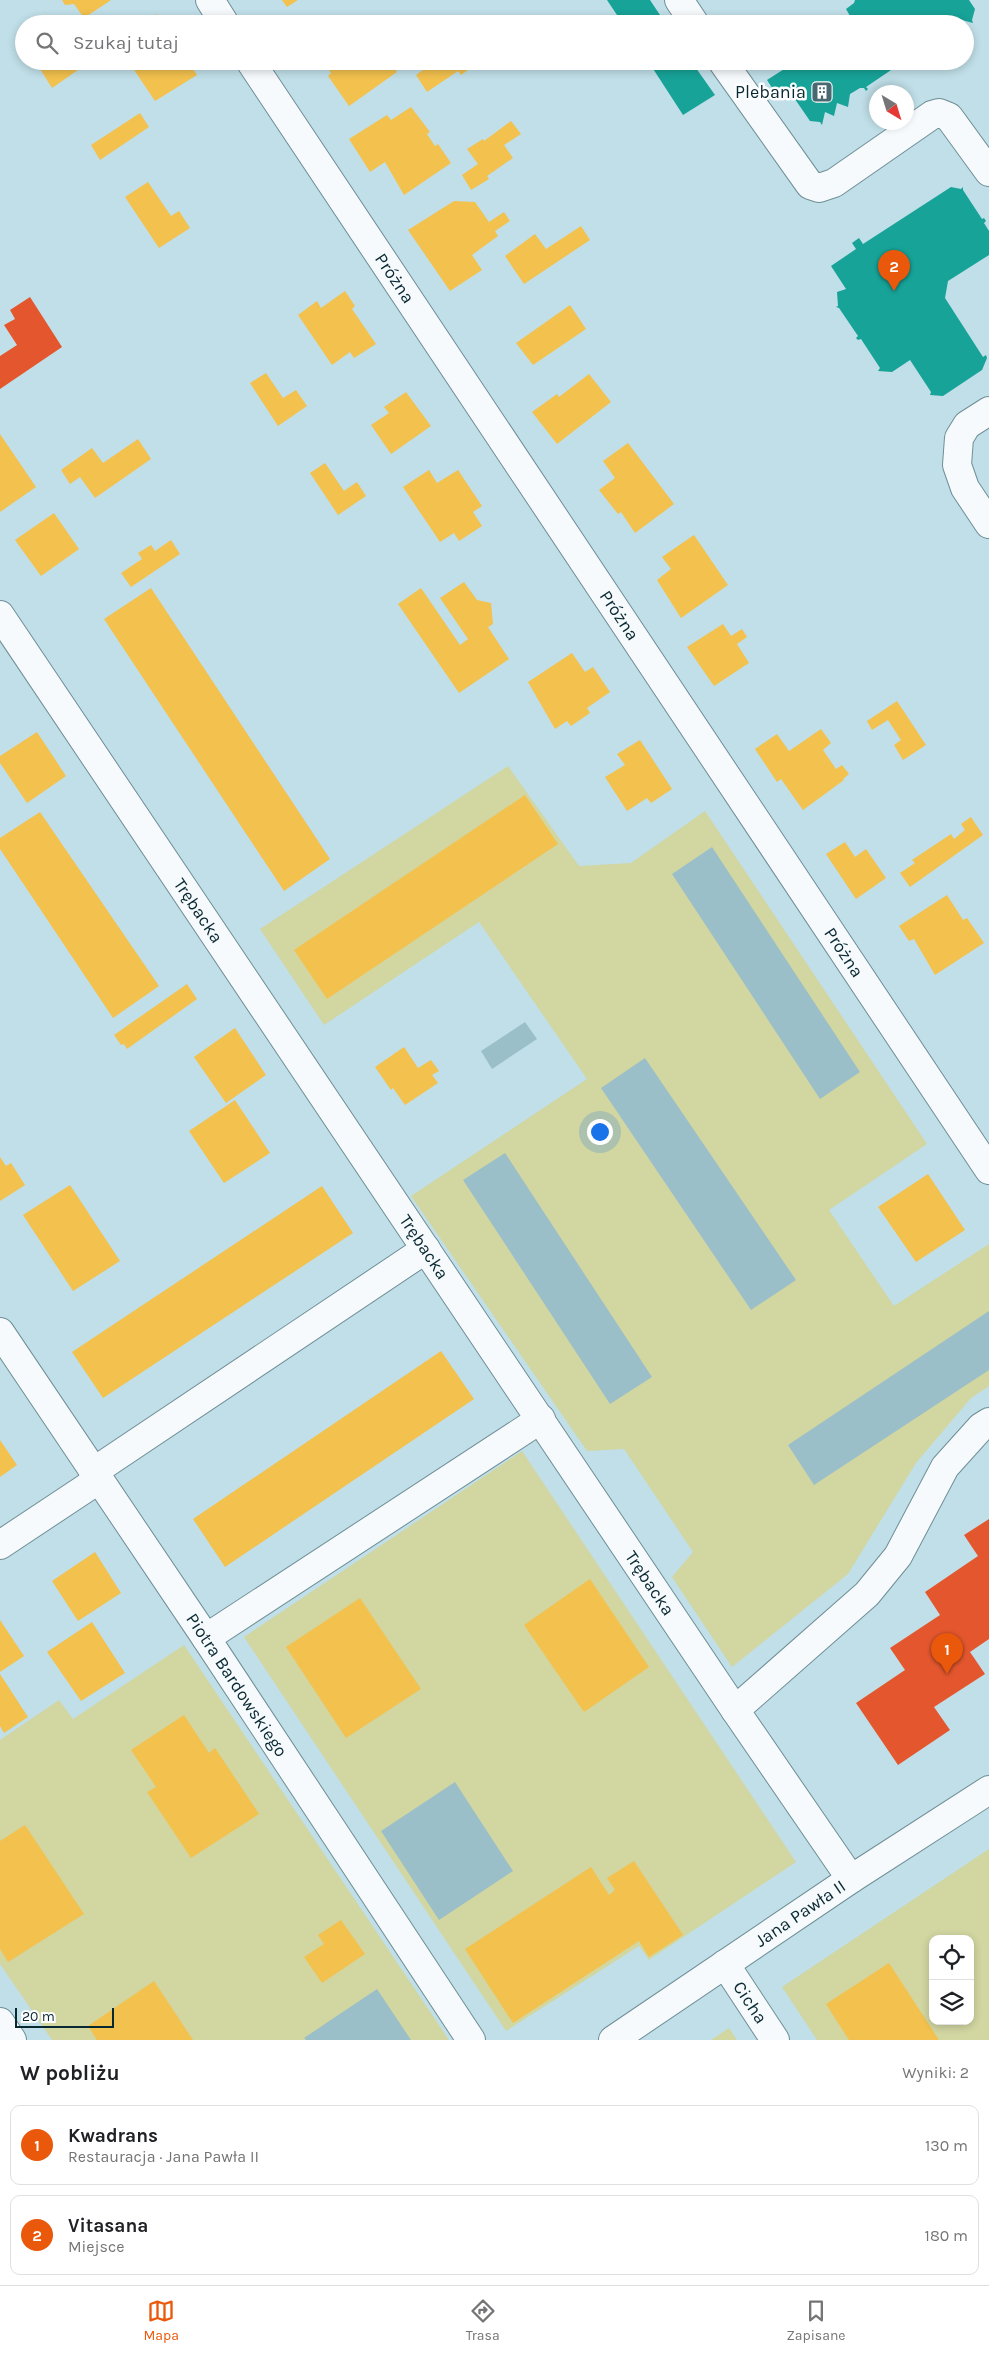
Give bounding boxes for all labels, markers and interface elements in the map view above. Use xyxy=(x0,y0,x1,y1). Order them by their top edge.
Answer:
search box xyxy=(15,15,974,70)
icon: search xyxy=(33,29,61,57)
text: Szukaj tutaj xyxy=(73,32,179,54)
building icon: Plebania xyxy=(810,80,834,104)
place label: Plebania xyxy=(735,81,806,103)
north arrow xyxy=(869,85,914,130)
street label: Próżna xyxy=(370,249,419,307)
pin: 2 xyxy=(878,250,910,291)
street label: Próżna xyxy=(595,586,644,644)
street label: Trębacka xyxy=(169,874,228,947)
street label: Próżna xyxy=(819,923,868,982)
your location xyxy=(587,1119,613,1145)
street label: Trębacka xyxy=(395,1210,454,1283)
street label: Trębacka xyxy=(620,1547,679,1620)
street label: Piotra Bardowskiego xyxy=(181,1609,292,1761)
pin: 1 xyxy=(931,1633,963,1674)
street label: Jana Pawła II xyxy=(751,1875,850,1952)
map controls xyxy=(929,1935,974,2025)
button: locate xyxy=(929,1935,974,1980)
street label: Cicha xyxy=(728,1977,772,2028)
button: layers xyxy=(929,1980,974,2025)
scale bar xyxy=(15,2005,114,2028)
text: 20 m xyxy=(22,2008,55,2025)
text: W pobliżu xyxy=(20,2061,120,2085)
text: Wyniki: 2 xyxy=(902,2063,969,2082)
text: Kwadrans xyxy=(68,2125,158,2147)
text: 1 xyxy=(34,2136,40,2155)
text: 130 m xyxy=(925,2136,968,2155)
text: Restauracja · Jana Pawła II xyxy=(68,2147,259,2166)
text: Vitasana xyxy=(68,2215,148,2237)
text: 2 xyxy=(32,2226,42,2245)
text: 180 m xyxy=(925,2226,968,2245)
text: Miejsce xyxy=(68,2237,124,2256)
tab: Mapa xyxy=(143,2297,179,2344)
tab: Trasa xyxy=(466,2297,500,2344)
tab: Zapisane xyxy=(786,2297,846,2344)

